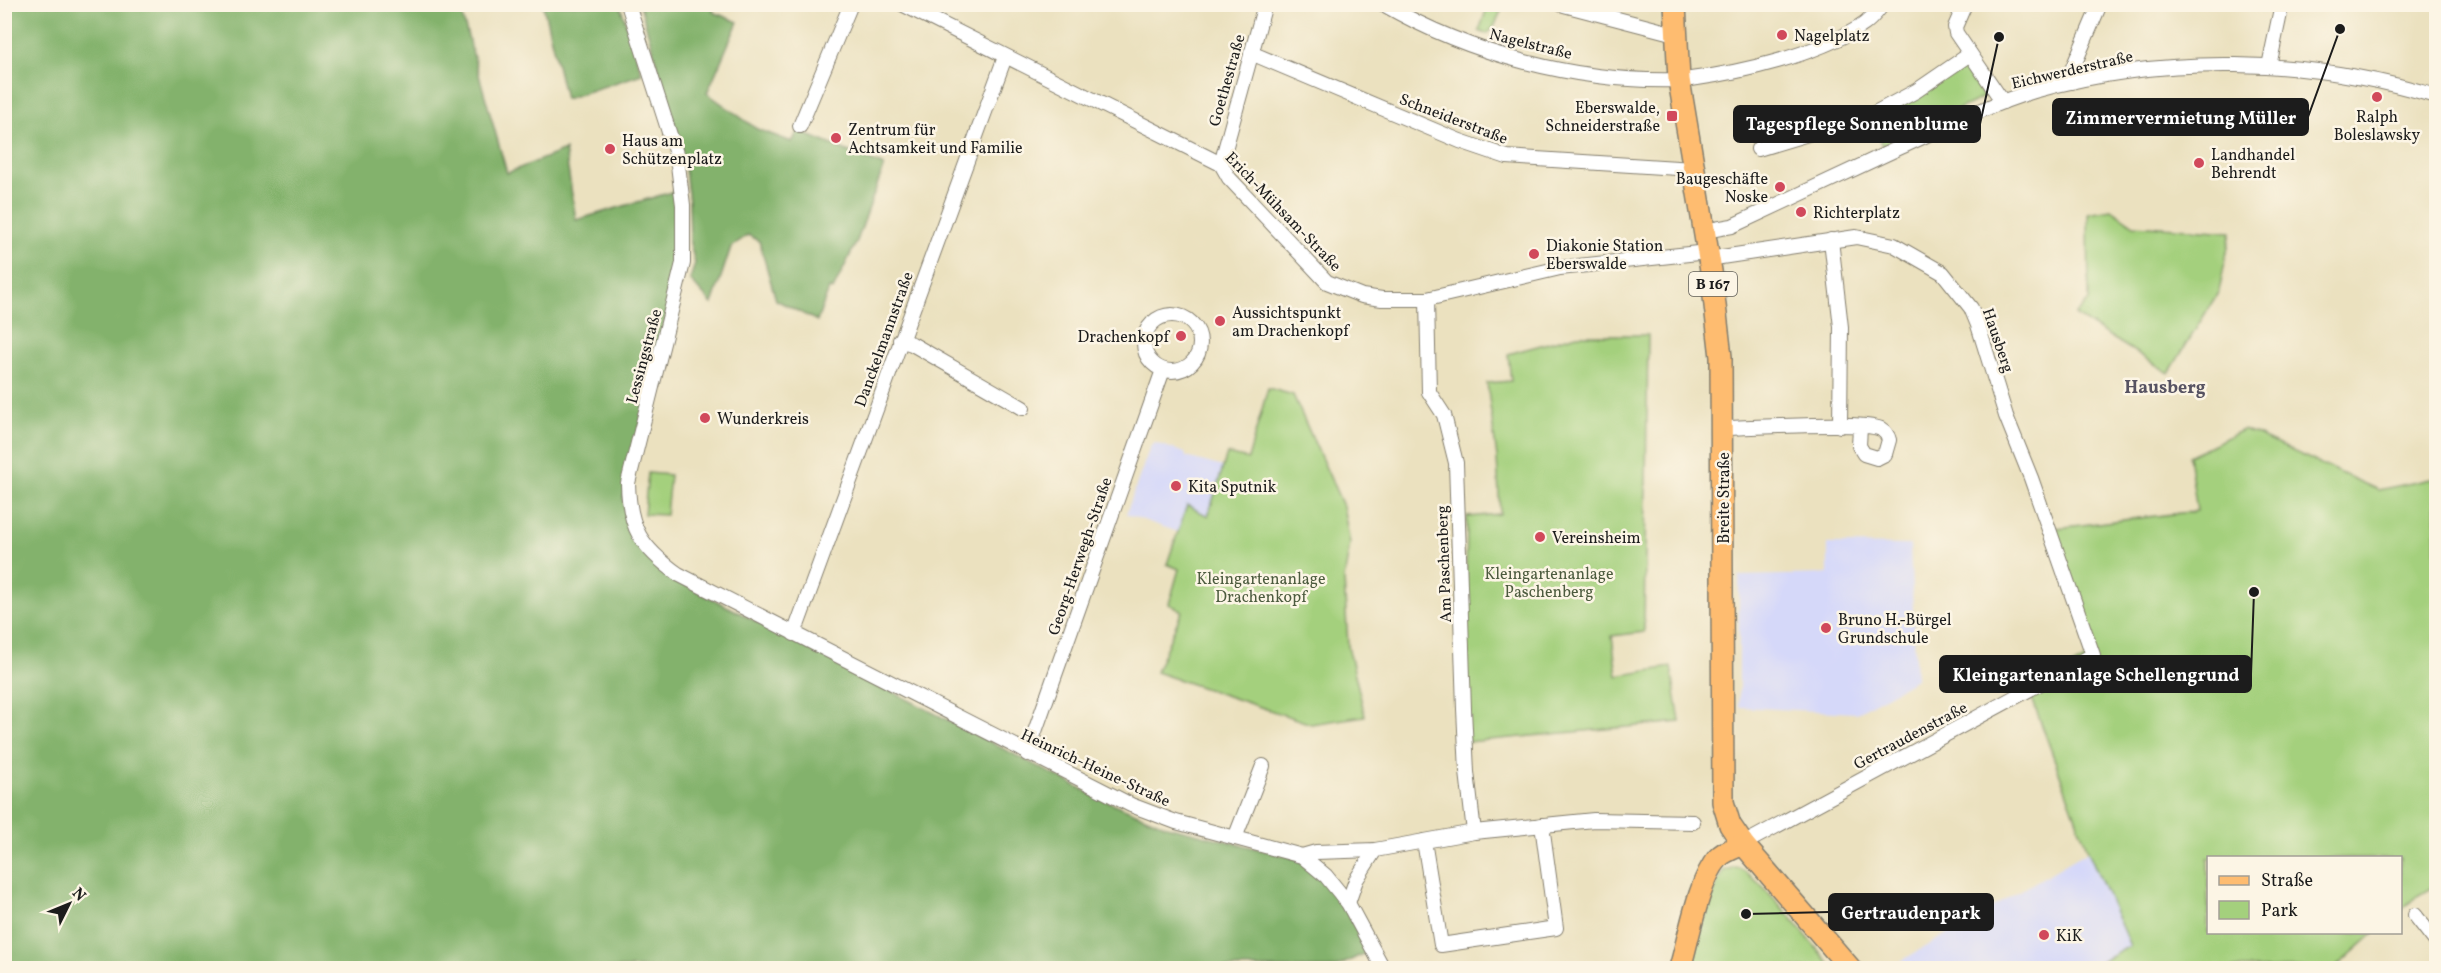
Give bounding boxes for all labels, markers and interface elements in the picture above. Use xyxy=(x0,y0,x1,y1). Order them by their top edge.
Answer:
street label: Nagelstraße xyxy=(1487,24,1574,66)
place label: Nagelplatz xyxy=(1794,26,1870,48)
marker: Nagelplatz xyxy=(1775,28,1789,42)
street label: Goethestraße xyxy=(1204,32,1252,129)
street label: Eichwerderstraße xyxy=(2009,46,2135,96)
street label: Schneiderstraße xyxy=(1396,89,1511,151)
marker: Ralph Boleslawsky xyxy=(2370,90,2384,104)
place label: Eberswalde, Schneiderstraße xyxy=(1545,98,1660,138)
callout: Zimmervermietung Müller xyxy=(2053,99,2308,135)
callout: Tagespflege Sonnenblume xyxy=(1734,106,1980,142)
text: Zimmervermietung Müller xyxy=(2066,107,2297,132)
place label: Ralph Boleslawsky xyxy=(2334,107,2421,147)
marker: Eberswalde, Schneiderstraße xyxy=(1665,109,1679,123)
text: Tagespflege Sonnenblume xyxy=(1746,113,1968,138)
place label: Zentrum für Achtsamkeit und Familie xyxy=(848,120,1023,160)
place label: Haus am Schützenplatz xyxy=(622,131,722,171)
marker: Zentrum für Achtsamkeit und Familie xyxy=(829,131,843,145)
marker: Haus am Schützenplatz xyxy=(603,142,617,156)
place label: Landhandel Behrendt xyxy=(2211,145,2295,185)
street label: Erich-Mühsam-Straße xyxy=(1219,148,1346,277)
marker: Landhandel Behrendt xyxy=(2192,156,2206,170)
place label: Baugeschäfte Noske xyxy=(1676,169,1768,209)
marker: Baugeschäfte Noske xyxy=(1773,180,1787,194)
place label: Richterplatz xyxy=(1813,203,1900,225)
marker: Richterplatz xyxy=(1794,205,1808,219)
place label: Diakonie Station Eberswalde xyxy=(1546,236,1663,276)
marker: Diakonie Station Eberswalde xyxy=(1527,247,1541,261)
street label: Danckelmannstraße xyxy=(850,269,920,410)
road number: B 167 xyxy=(1689,272,1737,296)
place label: Aussichtspunkt am Drachenkopf xyxy=(1232,303,1350,343)
street label: Hausberg xyxy=(1976,305,2018,376)
street label: Lessingstraße xyxy=(622,307,668,406)
marker: Aussichtspunkt am Drachenkopf xyxy=(1213,314,1227,328)
place label: Drachenkopf xyxy=(1078,327,1171,349)
marker: Drachenkopf xyxy=(1174,329,1188,343)
district label: Hausberg xyxy=(2124,376,2206,401)
place label: Wunderkreis xyxy=(717,409,809,431)
marker: Wunderkreis xyxy=(698,411,712,425)
street label: Breite Straße xyxy=(1714,452,1736,544)
street label: Georg-Herwegh-Straße xyxy=(1044,475,1118,639)
place label: Kita Sputnik xyxy=(1188,477,1276,499)
marker: Kita Sputnik xyxy=(1169,479,1183,493)
street label: Am Paschenberg xyxy=(1432,505,1458,623)
place label: Vereinsheim xyxy=(1552,528,1641,550)
marker: Vereinsheim xyxy=(1533,530,1547,544)
park label: Kleingartenanlage Paschenberg xyxy=(1484,564,1614,604)
park label: Kleingartenanlage Drachenkopf xyxy=(1196,569,1326,609)
place label: Bruno H.-Bürgel Grundschule xyxy=(1838,610,1952,650)
marker: Bruno H.-Bürgel Grundschule xyxy=(1819,621,1833,635)
callout: Kleingartenanlage Schellengrund xyxy=(1940,656,2251,692)
text: Kleingartenanlage Schellengrund xyxy=(1952,664,2240,689)
street label: Gertraudenstraße xyxy=(1850,698,1972,776)
street label: Heinrich-Heine-Straße xyxy=(1017,724,1173,813)
legend xyxy=(2207,856,2402,934)
text: Straße xyxy=(2261,869,2313,894)
north arrow xyxy=(39,874,99,934)
text: N xyxy=(66,883,91,907)
callout: Gertraudenpark xyxy=(1829,894,1993,930)
text: Park xyxy=(2261,899,2298,924)
text: Gertraudenpark xyxy=(1841,902,1981,927)
place label: KiK xyxy=(2056,926,2083,948)
marker: KiK xyxy=(2037,928,2051,942)

